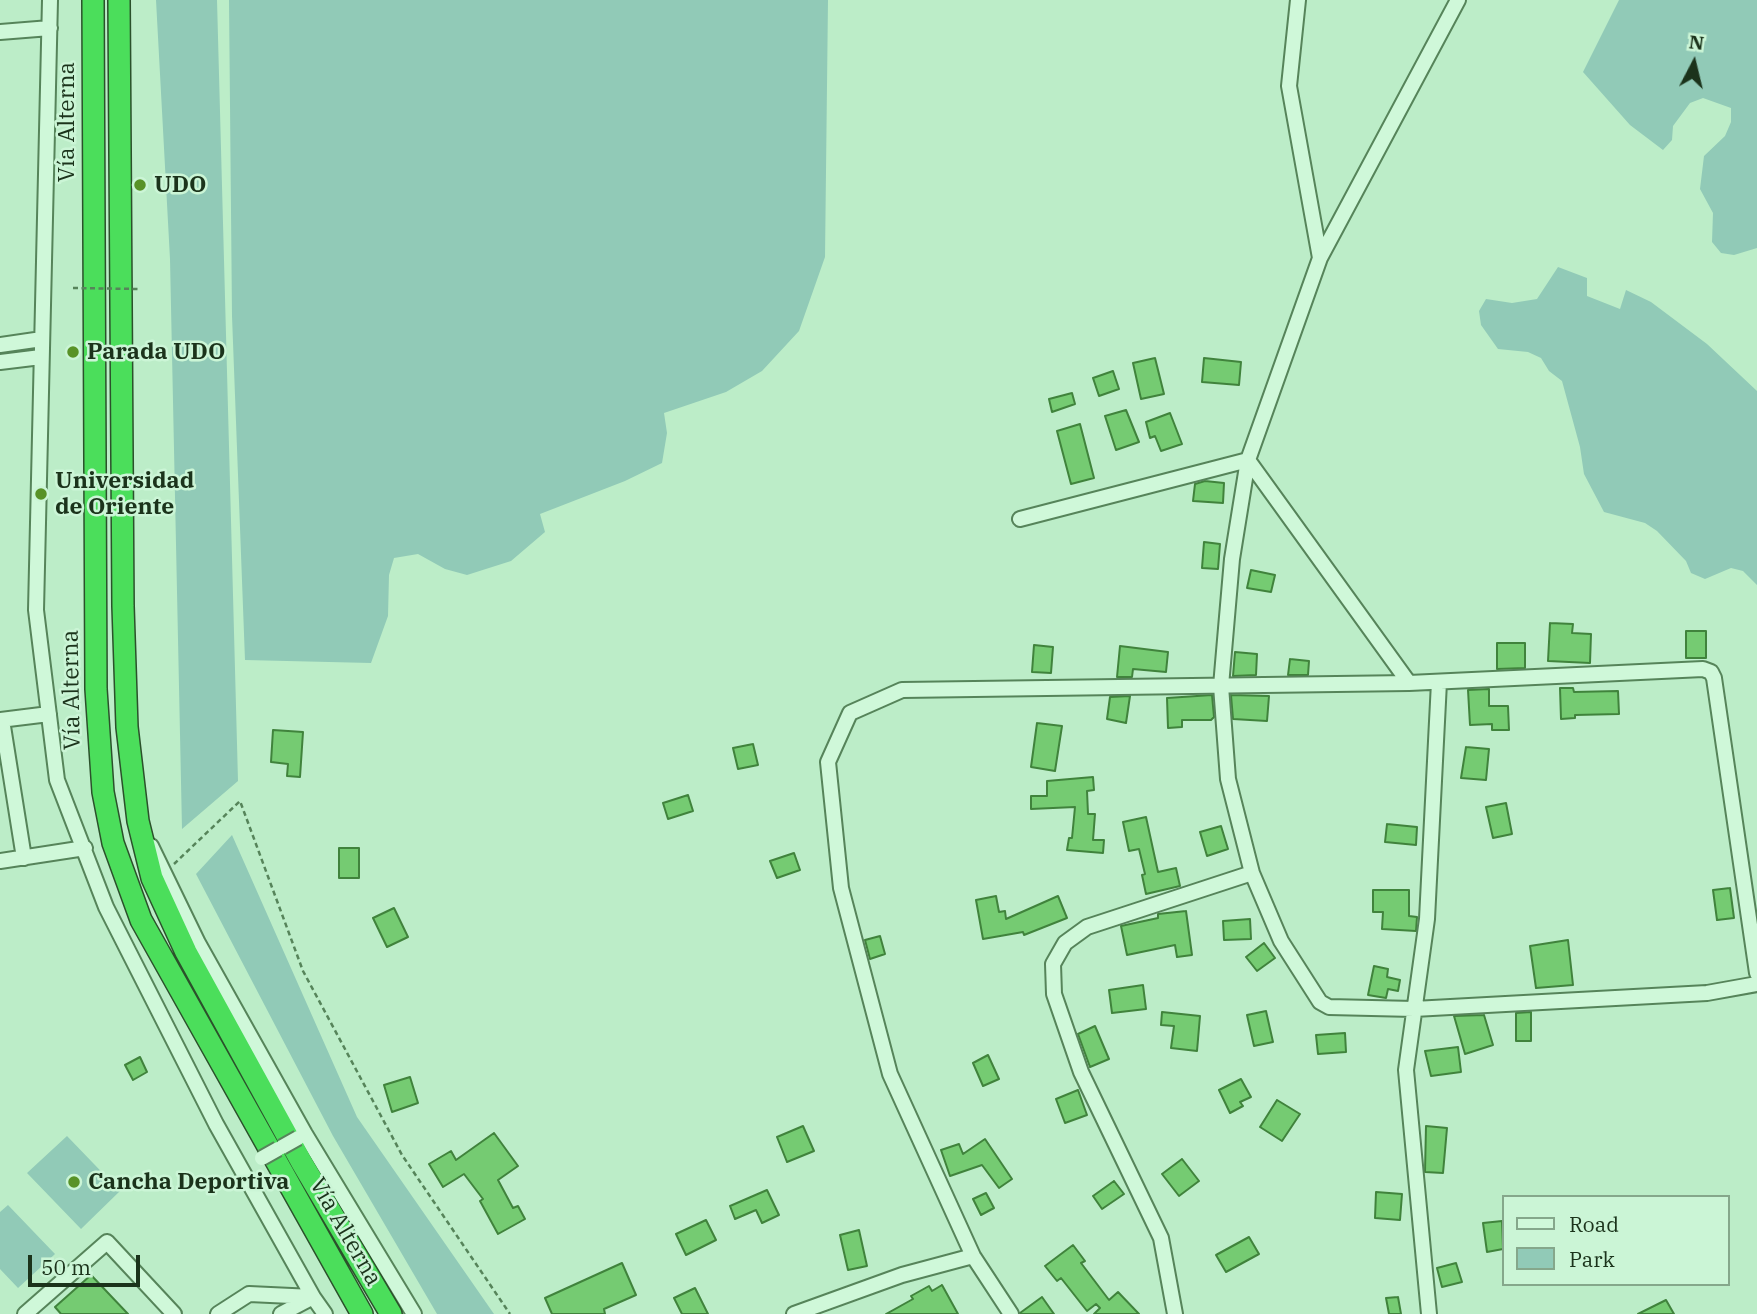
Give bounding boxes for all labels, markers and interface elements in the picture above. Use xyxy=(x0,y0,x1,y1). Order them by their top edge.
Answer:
north arrow xyxy=(1659,28,1729,98)
text: N xyxy=(1688,29,1705,55)
street label: Vía Alterna xyxy=(53,62,81,182)
place label: UDO xyxy=(154,171,207,199)
marker: UDO xyxy=(132,177,148,193)
place label: Parada UDO xyxy=(87,338,225,366)
marker: Parada UDO xyxy=(65,344,81,360)
place label: Universidad de Oriente xyxy=(55,467,194,521)
marker: Universidad de Oriente xyxy=(33,486,49,502)
street label: Vía Alterna xyxy=(57,630,87,750)
place label: Cancha Deportiva xyxy=(88,1168,290,1196)
street label: Vía Alterna xyxy=(303,1173,387,1291)
marker: Cancha Deportiva xyxy=(66,1174,82,1190)
legend xyxy=(1502,1195,1729,1286)
text: Road xyxy=(1569,1210,1619,1238)
scale bar xyxy=(32,1240,144,1284)
text: Park xyxy=(1569,1245,1615,1273)
text: 50 m xyxy=(41,1253,91,1281)

